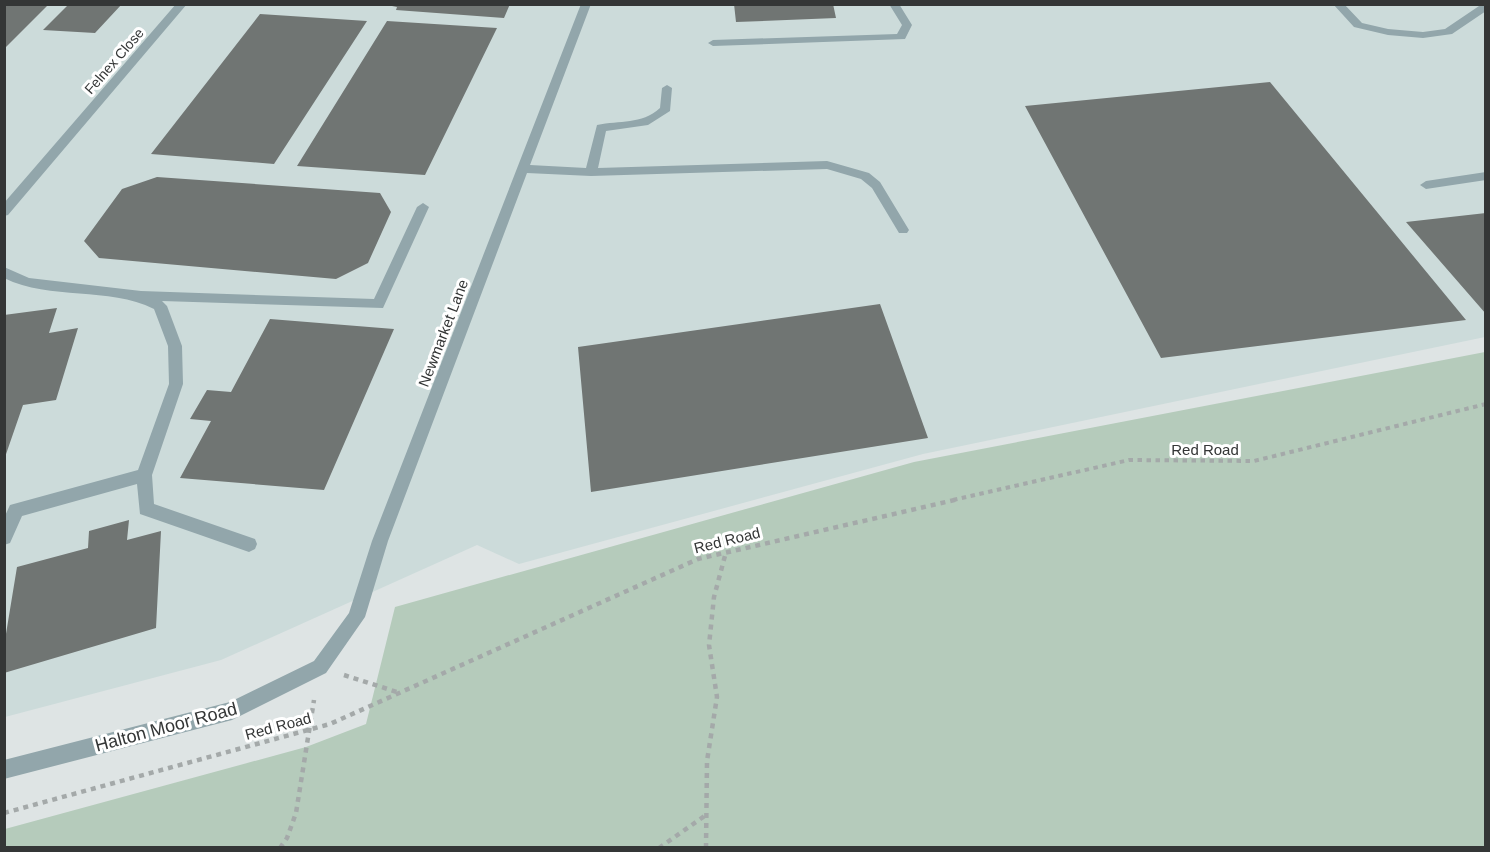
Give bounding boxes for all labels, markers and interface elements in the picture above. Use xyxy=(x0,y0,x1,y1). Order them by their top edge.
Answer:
street label: Felnex Close xyxy=(81,25,147,97)
street label: Newmarket Lane xyxy=(415,277,471,389)
street label: Red Road xyxy=(1171,441,1239,458)
street label: Red Road xyxy=(692,524,762,556)
street label: Halton Moor Road xyxy=(93,698,239,756)
street label: Red Road xyxy=(243,709,313,743)

